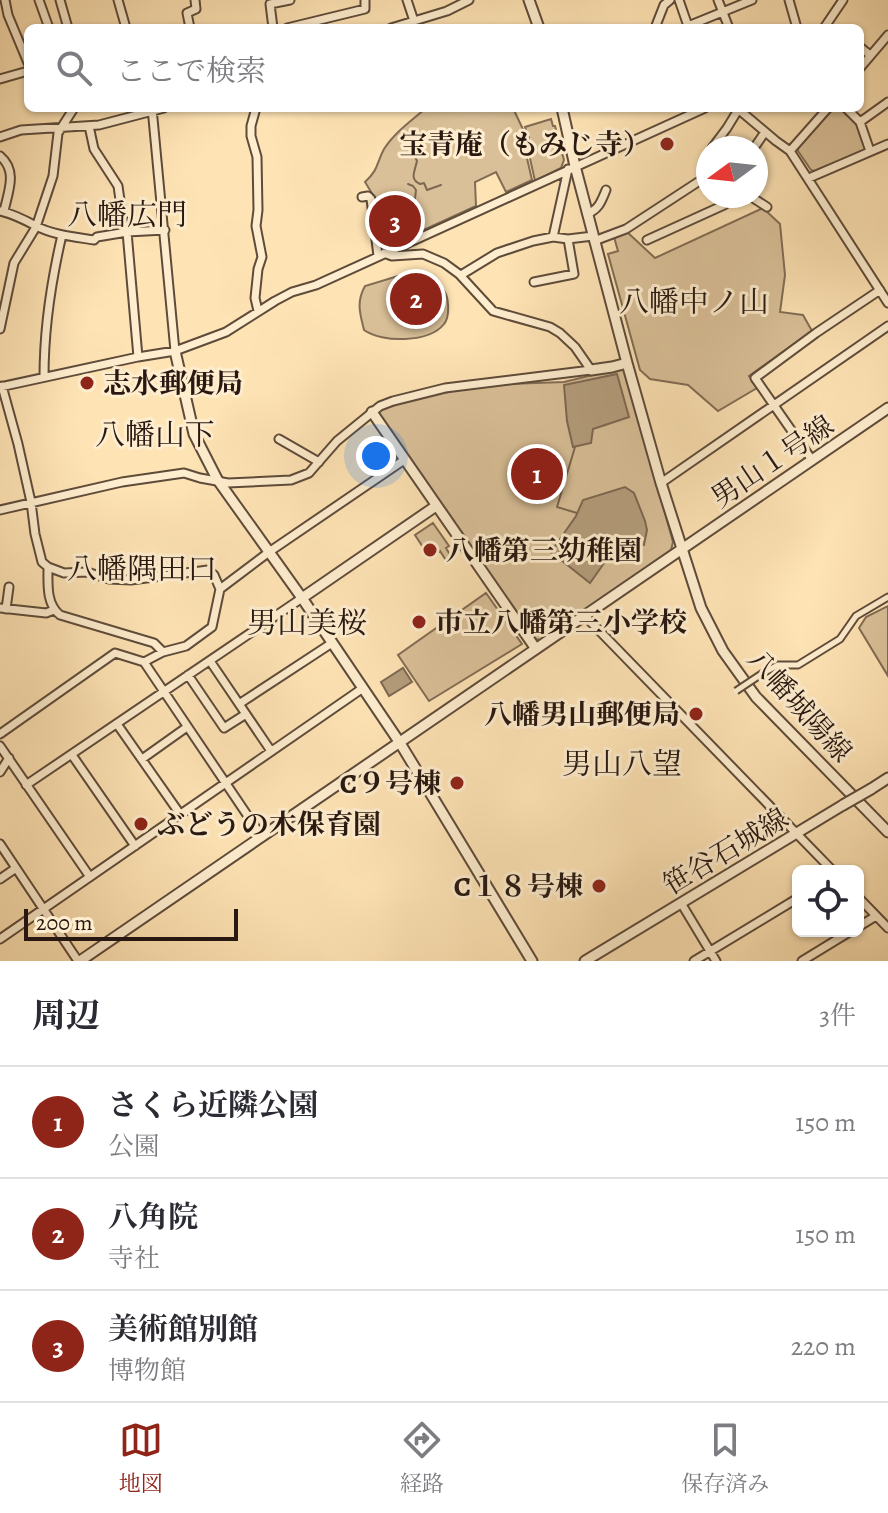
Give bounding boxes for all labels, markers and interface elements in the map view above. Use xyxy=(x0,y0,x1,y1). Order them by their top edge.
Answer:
search box xyxy=(24,24,864,112)
icon: search xyxy=(52,46,96,90)
text: ここで検索 xyxy=(116,51,266,91)
place label: 宝青庵（もみじ寺） xyxy=(399,126,651,164)
marker: 宝青庵（もみじ寺） xyxy=(658,135,676,153)
north arrow xyxy=(696,136,768,208)
pin: 3 xyxy=(369,191,421,251)
district label: 八幡広門 xyxy=(67,195,187,235)
pin: 2 xyxy=(390,269,442,329)
district label: 八幡中ノ山 xyxy=(619,282,769,322)
place label: 志水郵便局 xyxy=(103,365,243,403)
marker: 志水郵便局 xyxy=(78,374,96,392)
street label: 男山１号線 xyxy=(704,407,841,517)
district label: 八幡山下 xyxy=(95,415,215,455)
your location xyxy=(356,436,396,476)
pin: 1 xyxy=(511,444,563,504)
place label: 八幡第三幼稚園 xyxy=(446,532,642,570)
marker: 八幡第三幼稚園 xyxy=(421,541,439,559)
district label: 八幡隅田口 xyxy=(67,549,217,589)
district label: 男山美桜 xyxy=(247,603,367,643)
place label: 市立八幡第三小学校 xyxy=(435,604,687,642)
marker: 市立八幡第三小学校 xyxy=(410,613,428,631)
street label: 八幡城陽線 xyxy=(738,641,860,770)
place label: 八幡男山郵便局 xyxy=(484,696,680,734)
marker: 八幡男山郵便局 xyxy=(687,705,705,723)
district label: 男山八望 xyxy=(562,744,682,784)
place label: C９号棟 xyxy=(340,765,441,803)
marker: C９号棟 xyxy=(448,774,466,792)
street label: 笹谷石城線 xyxy=(656,800,795,904)
place label: ぶどうの木保育園 xyxy=(157,806,381,844)
marker: ぶどうの木保育園 xyxy=(132,815,150,833)
map controls xyxy=(792,865,864,937)
button: locate xyxy=(792,865,864,937)
place label: C１８号棟 xyxy=(454,868,583,906)
marker: C１８号棟 xyxy=(590,877,608,895)
scale bar xyxy=(24,905,238,941)
text: 200 m xyxy=(36,908,93,938)
text: 周辺 xyxy=(32,992,100,1039)
text: 3件 xyxy=(819,998,856,1033)
text: さくら近隣公園 xyxy=(108,1085,318,1125)
text: 1 xyxy=(53,1105,63,1140)
text: 150 m xyxy=(795,1105,856,1140)
text: 公園 xyxy=(108,1129,160,1164)
text: 八角院 xyxy=(108,1197,198,1237)
text: 2 xyxy=(52,1217,64,1252)
text: 150 m xyxy=(795,1217,856,1252)
text: 寺社 xyxy=(108,1241,160,1276)
text: 美術館別館 xyxy=(108,1309,258,1349)
text: 3 xyxy=(52,1329,64,1364)
text: 220 m xyxy=(791,1329,856,1364)
text: 博物館 xyxy=(108,1353,186,1388)
tab: 地図 xyxy=(119,1418,163,1499)
tab: 経路 xyxy=(400,1418,444,1499)
tab: 保存済み xyxy=(681,1418,769,1499)

